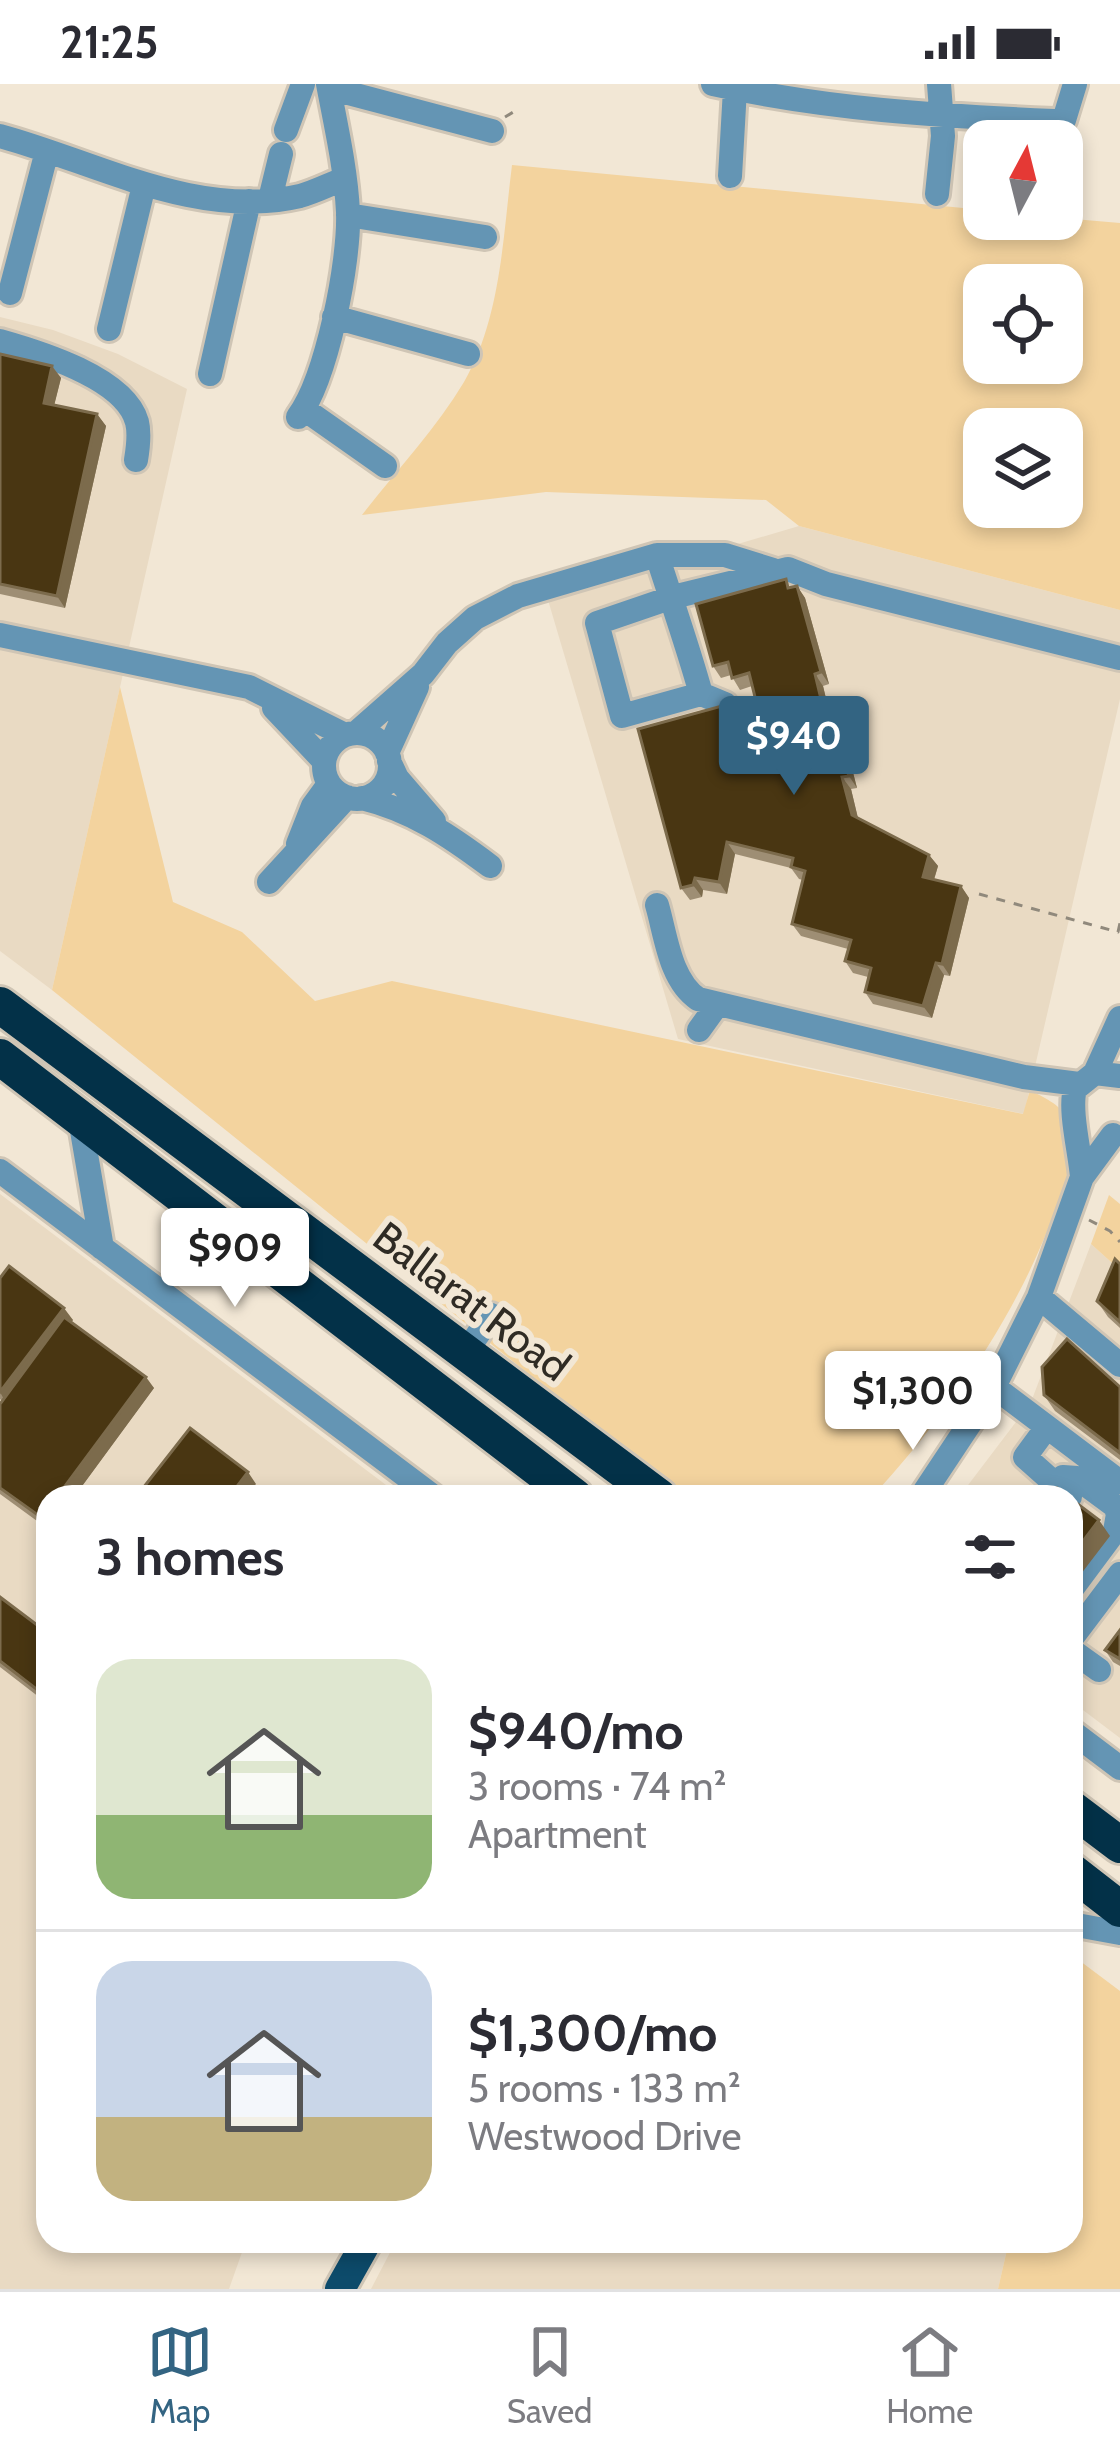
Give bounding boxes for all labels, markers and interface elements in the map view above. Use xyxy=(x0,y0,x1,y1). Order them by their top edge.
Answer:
text: 21:25 xyxy=(60,15,158,69)
north arrow xyxy=(963,120,1083,240)
map controls xyxy=(963,120,1083,528)
button: locate xyxy=(963,264,1083,384)
button: layers xyxy=(963,408,1083,528)
pin: $940 xyxy=(723,696,865,798)
text: $940 xyxy=(746,711,842,759)
pin: $909 xyxy=(164,1208,306,1310)
street label: Ballarat Road xyxy=(363,1210,581,1392)
text: $909 xyxy=(188,1223,282,1271)
pin: $1,300 xyxy=(815,1351,1011,1453)
text: $1,300 xyxy=(852,1366,974,1414)
icon: filters xyxy=(957,1524,1023,1590)
text: 3 homes xyxy=(96,1526,284,1588)
text: $940/mo xyxy=(468,1700,684,1762)
icon: home xyxy=(192,1707,336,1851)
text: 3 rooms · 74 m² xyxy=(468,1762,727,1810)
text: Apartment xyxy=(468,1810,647,1858)
text: $1,300/mo xyxy=(468,2002,717,2064)
icon: home xyxy=(192,2009,336,2153)
text: 5 rooms · 133 m² xyxy=(468,2064,741,2112)
text: Westwood Drive xyxy=(468,2112,742,2160)
tab: Map xyxy=(147,2319,213,2431)
tab: Saved xyxy=(507,2319,592,2431)
tab: Home xyxy=(886,2319,973,2431)

